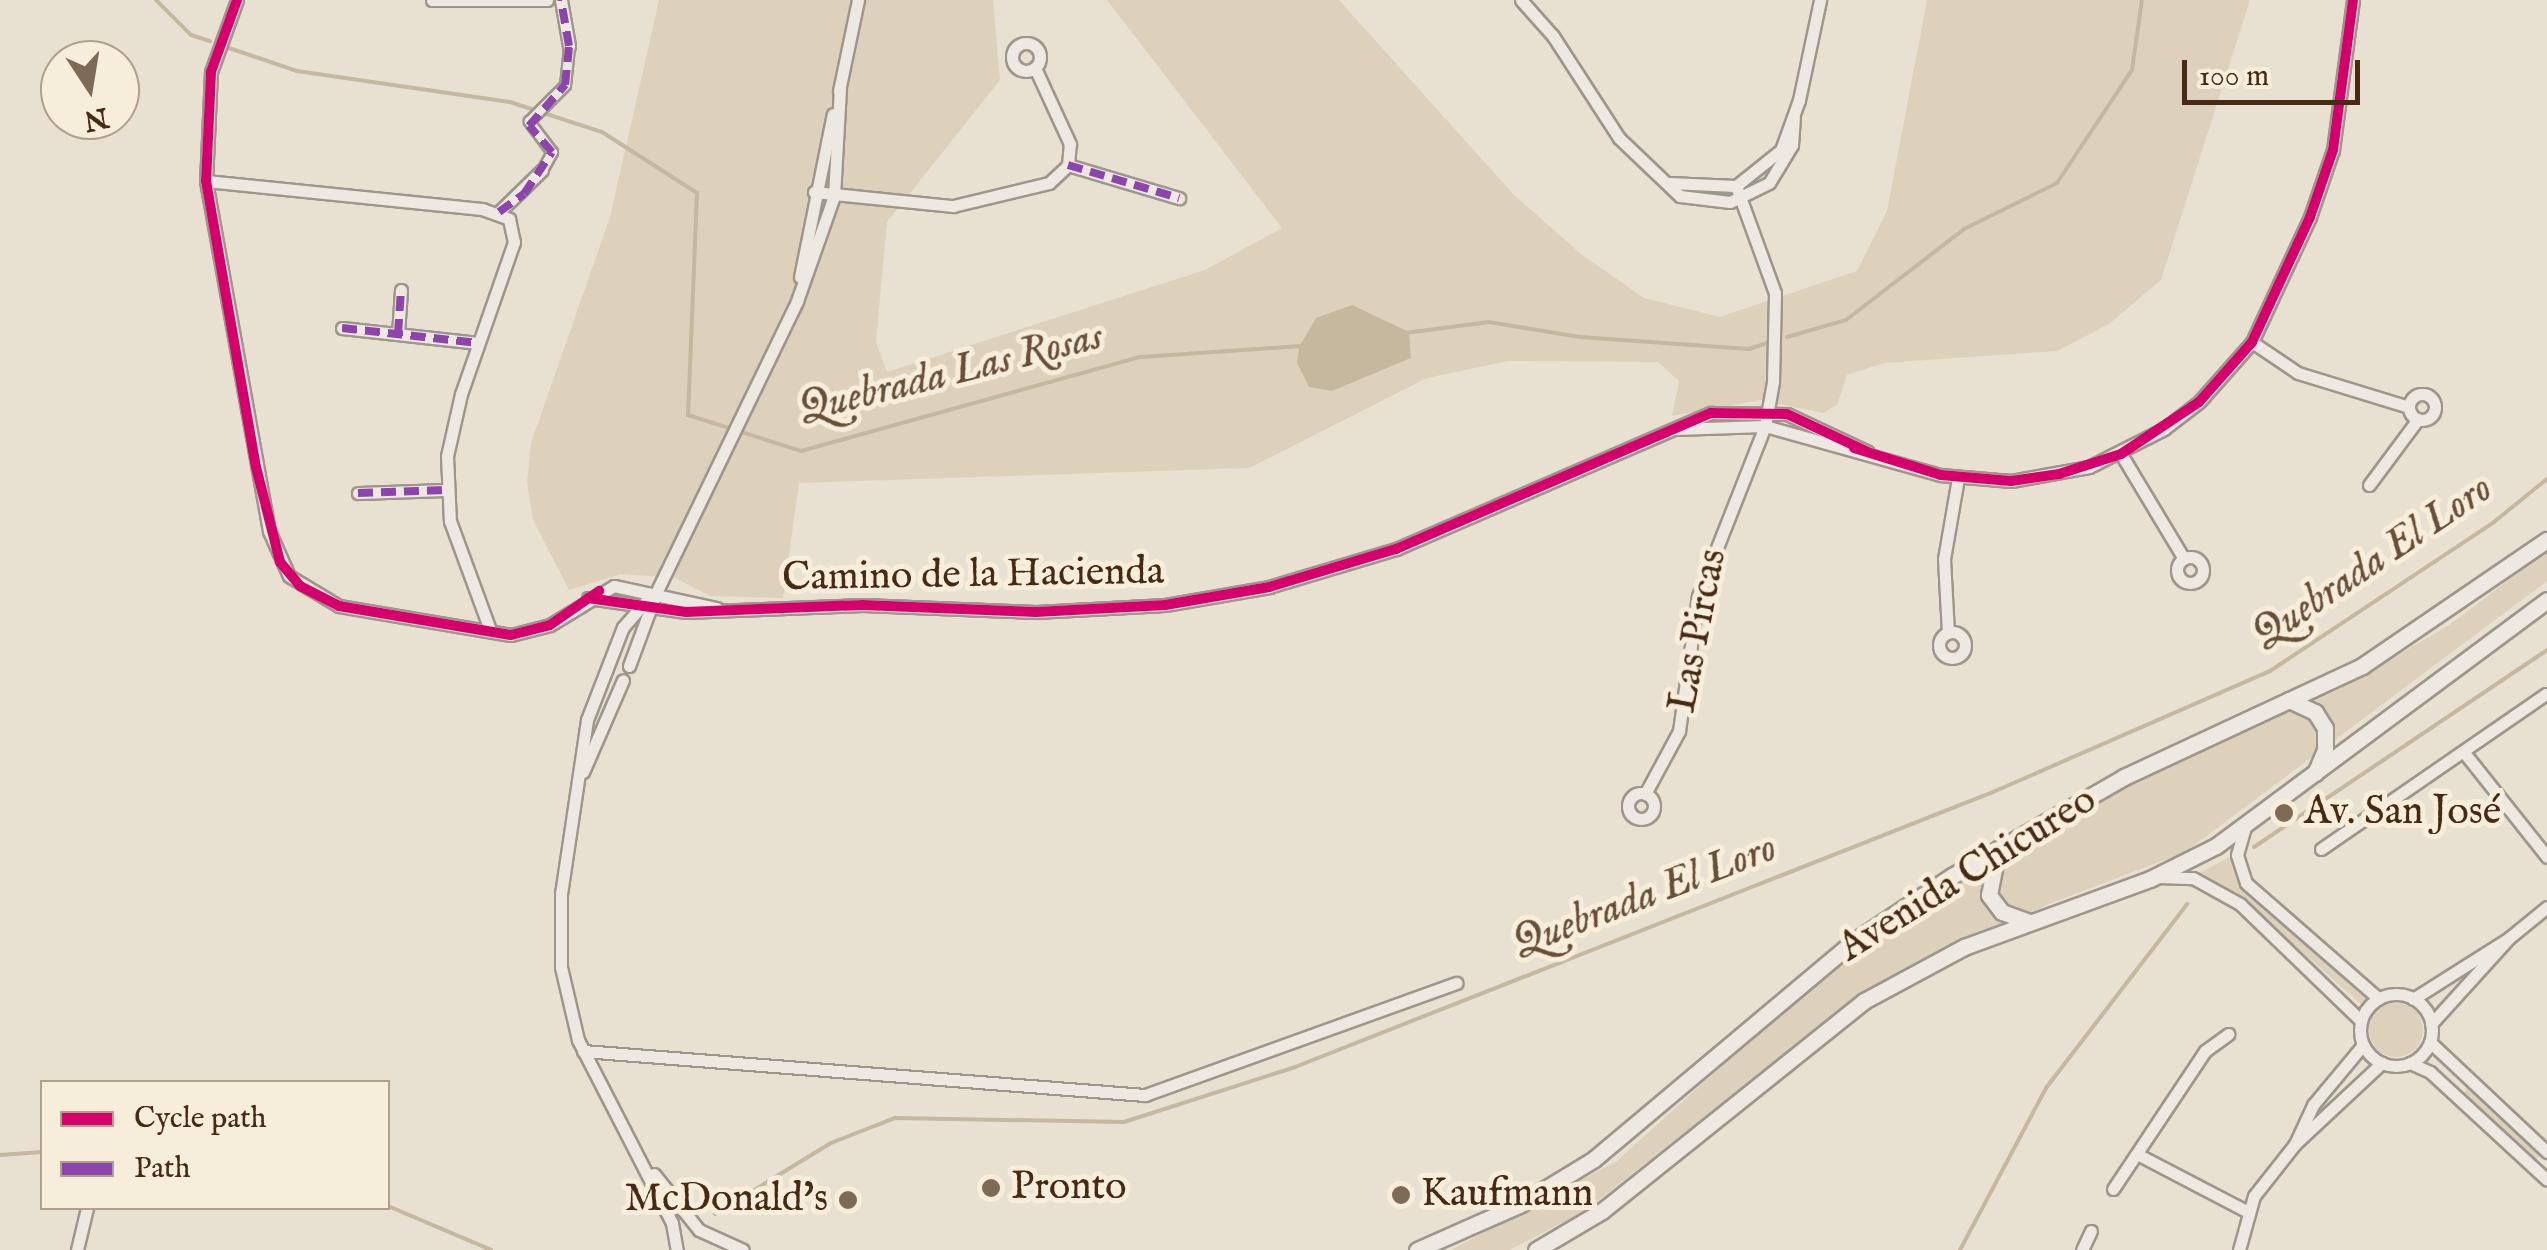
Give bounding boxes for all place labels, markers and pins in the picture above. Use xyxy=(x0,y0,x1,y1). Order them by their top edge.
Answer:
place label: Av. San José xyxy=(2304,789,2501,837)
marker: Av. San José xyxy=(2273,802,2295,824)
place label: Pronto xyxy=(1011,1164,1127,1212)
place label: Kaufmann xyxy=(1421,1171,1593,1219)
place label: McDonald's xyxy=(625,1176,828,1224)
marker: Pronto xyxy=(980,1177,1002,1199)
marker: Kaufmann xyxy=(1390,1184,1412,1206)
marker: McDonald's xyxy=(837,1189,859,1211)

